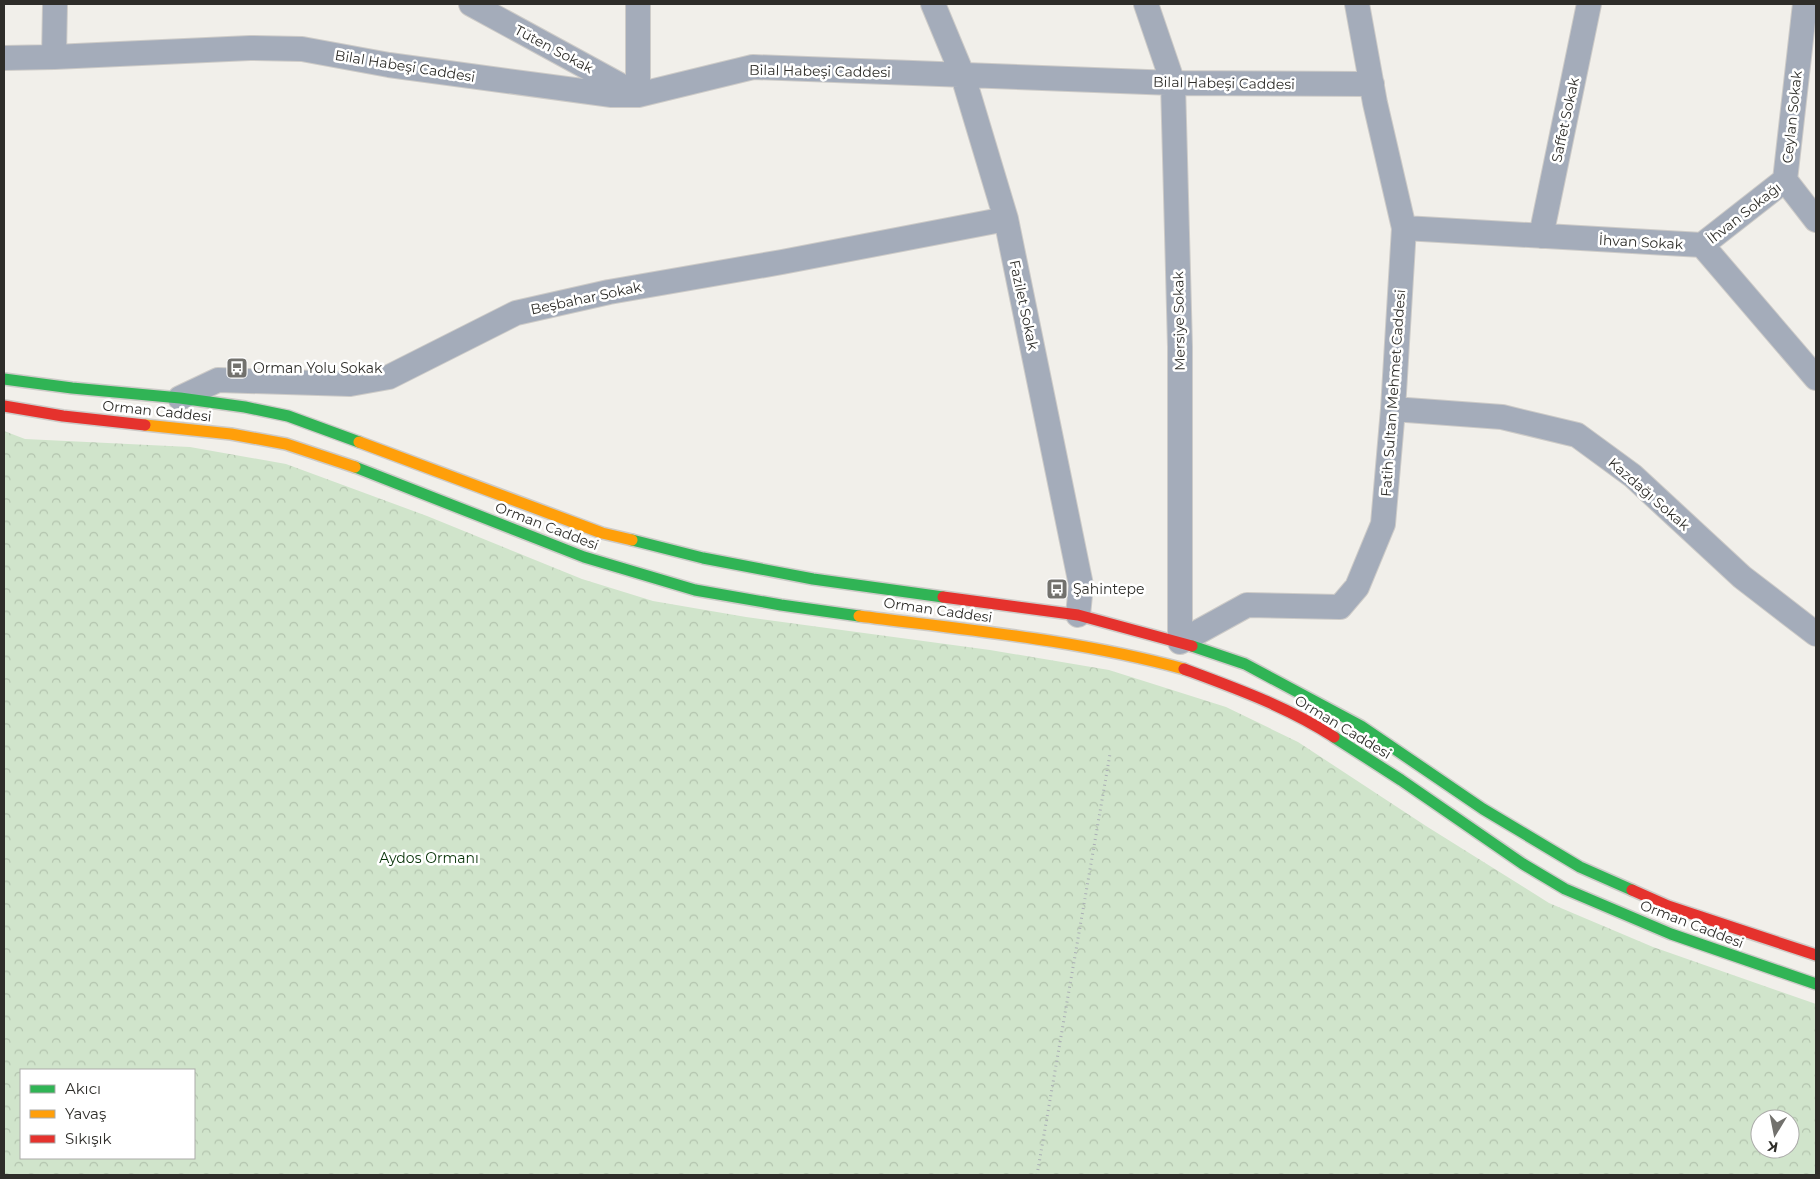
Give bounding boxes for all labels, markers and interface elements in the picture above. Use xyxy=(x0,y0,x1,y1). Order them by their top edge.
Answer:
street label: Tüten Sokak xyxy=(512,21,597,78)
street label: Bilal Habeşi Caddesi xyxy=(334,46,476,86)
street label: Bilal Habeşi Caddesi xyxy=(749,61,891,81)
street label: Ceylan Sokak xyxy=(1778,69,1806,164)
street label: Bilal Habeşi Caddesi xyxy=(1153,73,1295,93)
street label: Saffet Sokak xyxy=(1547,75,1583,164)
street label: İhvan Sokağı xyxy=(1703,178,1785,248)
street label: İhvan Sokak xyxy=(1598,231,1684,253)
street label: Fazilet Sokak xyxy=(1006,258,1042,352)
street label: Mersiye Sokak xyxy=(1169,270,1189,371)
street label: Beşbahar Sokak xyxy=(529,277,644,319)
street label: Fatih Sultan Mehmet Caddesi xyxy=(1377,289,1409,497)
bus stop icon: Orman Yolu Sokak xyxy=(225,356,249,380)
place label: Orman Yolu Sokak xyxy=(253,359,383,377)
street label: Orman Caddesi xyxy=(102,396,212,426)
street label: Kazdağı Sokak xyxy=(1605,454,1694,535)
street label: Orman Caddesi xyxy=(493,498,601,554)
bus stop icon: Şahintepe xyxy=(1045,577,1069,601)
place label: Şahintepe xyxy=(1073,580,1144,598)
street label: Orman Caddesi xyxy=(882,593,994,627)
street label: Orman Caddesi xyxy=(1291,691,1395,763)
park label: Aydos Ormanı xyxy=(379,849,479,867)
street label: Orman Caddesi xyxy=(1638,896,1746,952)
legend xyxy=(20,1069,195,1159)
text: Akıcı xyxy=(65,1079,101,1098)
text: Yavaş xyxy=(65,1104,106,1123)
north arrow xyxy=(1750,1109,1800,1159)
text: Sıkışık xyxy=(65,1129,112,1148)
text: K xyxy=(1765,1137,1779,1157)

